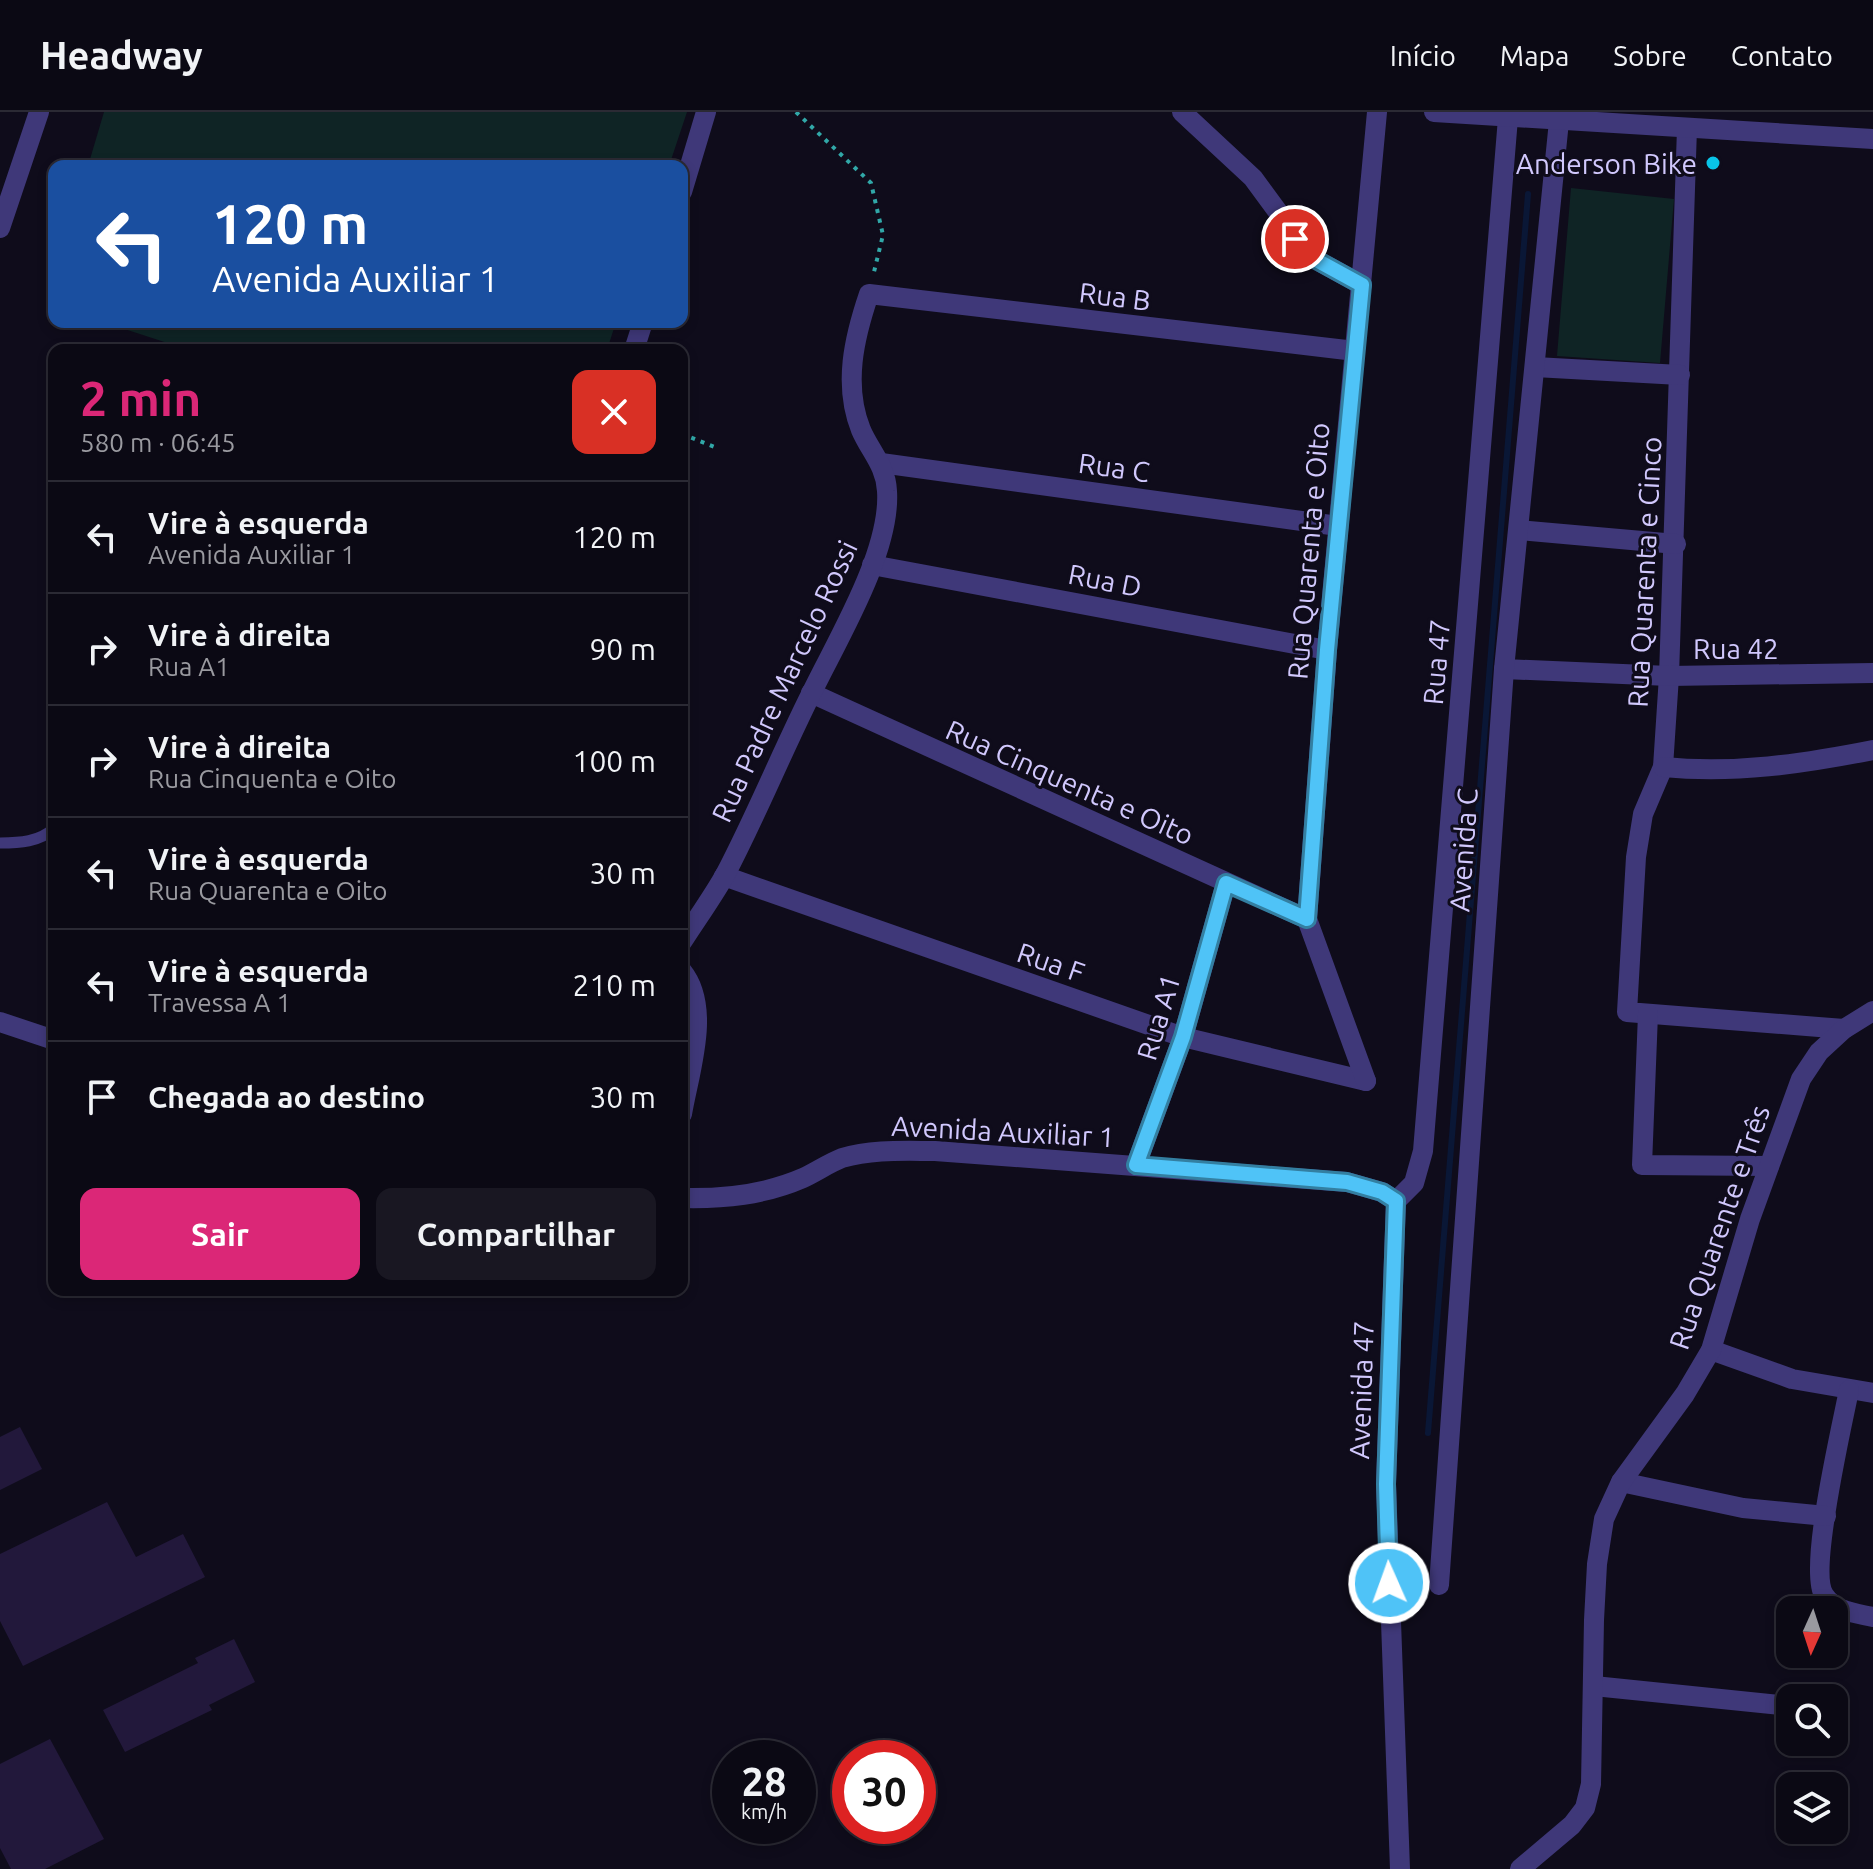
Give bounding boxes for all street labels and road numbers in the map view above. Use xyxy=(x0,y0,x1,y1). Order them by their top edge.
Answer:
street label: Rua B xyxy=(1077,276,1153,316)
street label: Rua Quarenta e Oito xyxy=(1281,421,1335,681)
street label: Rua Quarenta e Cinco xyxy=(1621,436,1667,708)
street label: Rua C xyxy=(1076,447,1152,487)
street label: Rua Padre Marcelo Rossi xyxy=(705,535,863,827)
street label: Rua D xyxy=(1066,558,1144,602)
street label: Rua 47 xyxy=(1417,618,1455,706)
street label: Rua 42 xyxy=(1693,633,1779,664)
street label: Rua Cinquenta e Oito xyxy=(942,713,1198,851)
street label: Avenida C xyxy=(1443,787,1483,913)
street label: Rua F xyxy=(1013,936,1089,988)
street label: Rua A1 xyxy=(1130,970,1186,1064)
street label: Rua Quarente e Três xyxy=(1663,1101,1775,1353)
street label: Avenida Auxiliar 1 xyxy=(891,1110,1115,1152)
street label: Avenida 47 xyxy=(1343,1320,1379,1460)

